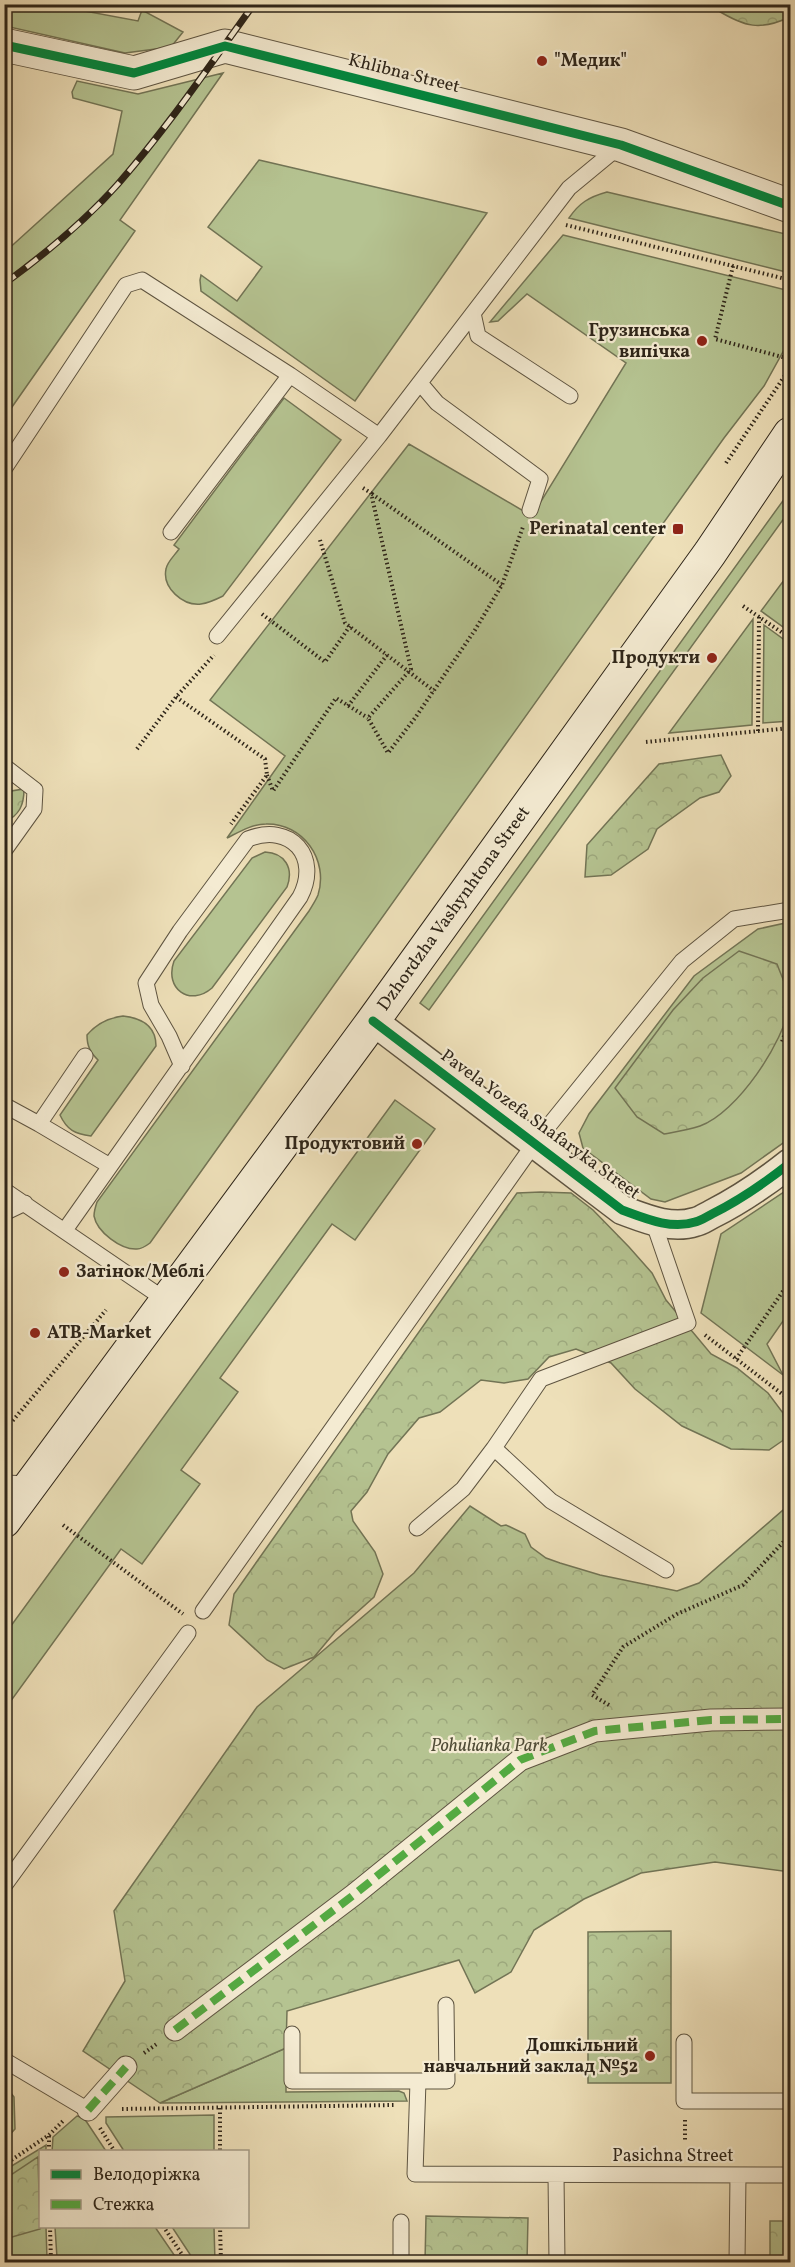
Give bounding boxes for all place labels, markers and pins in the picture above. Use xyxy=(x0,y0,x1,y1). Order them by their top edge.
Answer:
place label: "Медик" xyxy=(554,49,627,74)
marker: "Медик" xyxy=(535,54,549,68)
place label: Грузинська випічка xyxy=(589,319,690,365)
marker: Грузинська випічка xyxy=(695,334,709,348)
place label: Perinatal center xyxy=(529,517,666,542)
marker: Perinatal center xyxy=(671,522,685,536)
place label: Продукти xyxy=(611,646,700,671)
marker: Продукти xyxy=(705,651,719,665)
place label: Продуктовий xyxy=(284,1132,405,1157)
marker: Продуктовий xyxy=(410,1137,424,1151)
place label: Затінок/Меблі xyxy=(76,1260,205,1285)
marker: Затінок/Меблі xyxy=(57,1265,71,1279)
place label: ATB-Market xyxy=(47,1321,152,1346)
marker: ATB-Market xyxy=(28,1326,42,1340)
place label: Дошкільний навчальний заклад №52 xyxy=(424,2034,638,2080)
marker: Дошкільний навчальний заклад №52 xyxy=(643,2049,657,2063)

